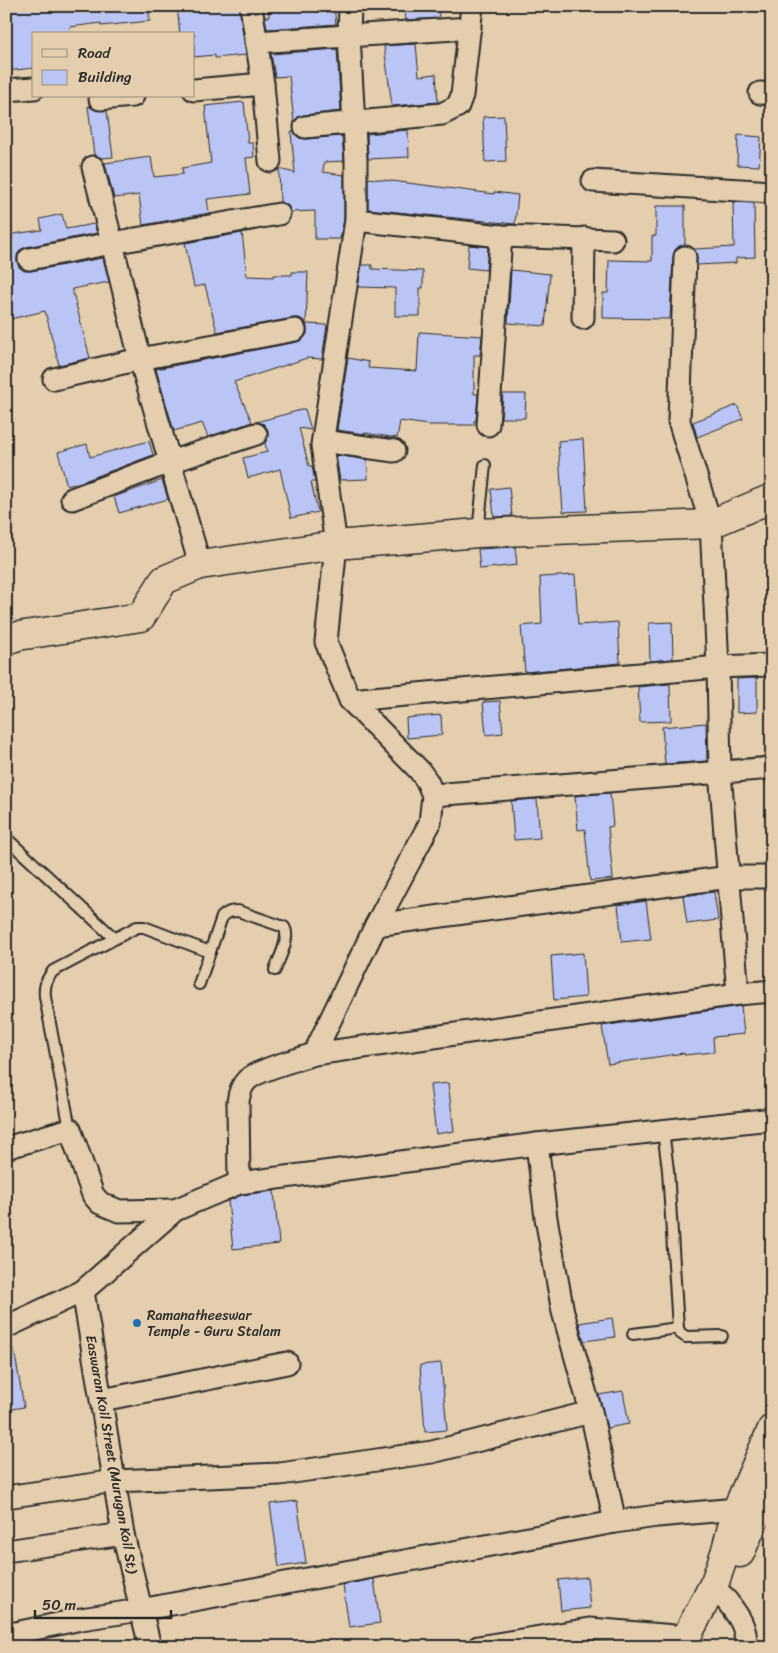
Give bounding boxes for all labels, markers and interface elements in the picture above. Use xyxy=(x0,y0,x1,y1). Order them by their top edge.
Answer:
legend xyxy=(32,32,195,98)
text: Road xyxy=(78,40,111,66)
text: Building xyxy=(78,64,132,90)
place label: Ramanatheeswar Temple - Guru Stalam xyxy=(147,1303,281,1344)
marker: Ramanatheeswar Temple - Guru Stalam xyxy=(131,1317,143,1329)
street label: Easwaran Koil Street (Murugan Koil St) xyxy=(78,1333,145,1576)
scale bar xyxy=(35,1588,171,1620)
text: 50 m xyxy=(42,1592,77,1618)

